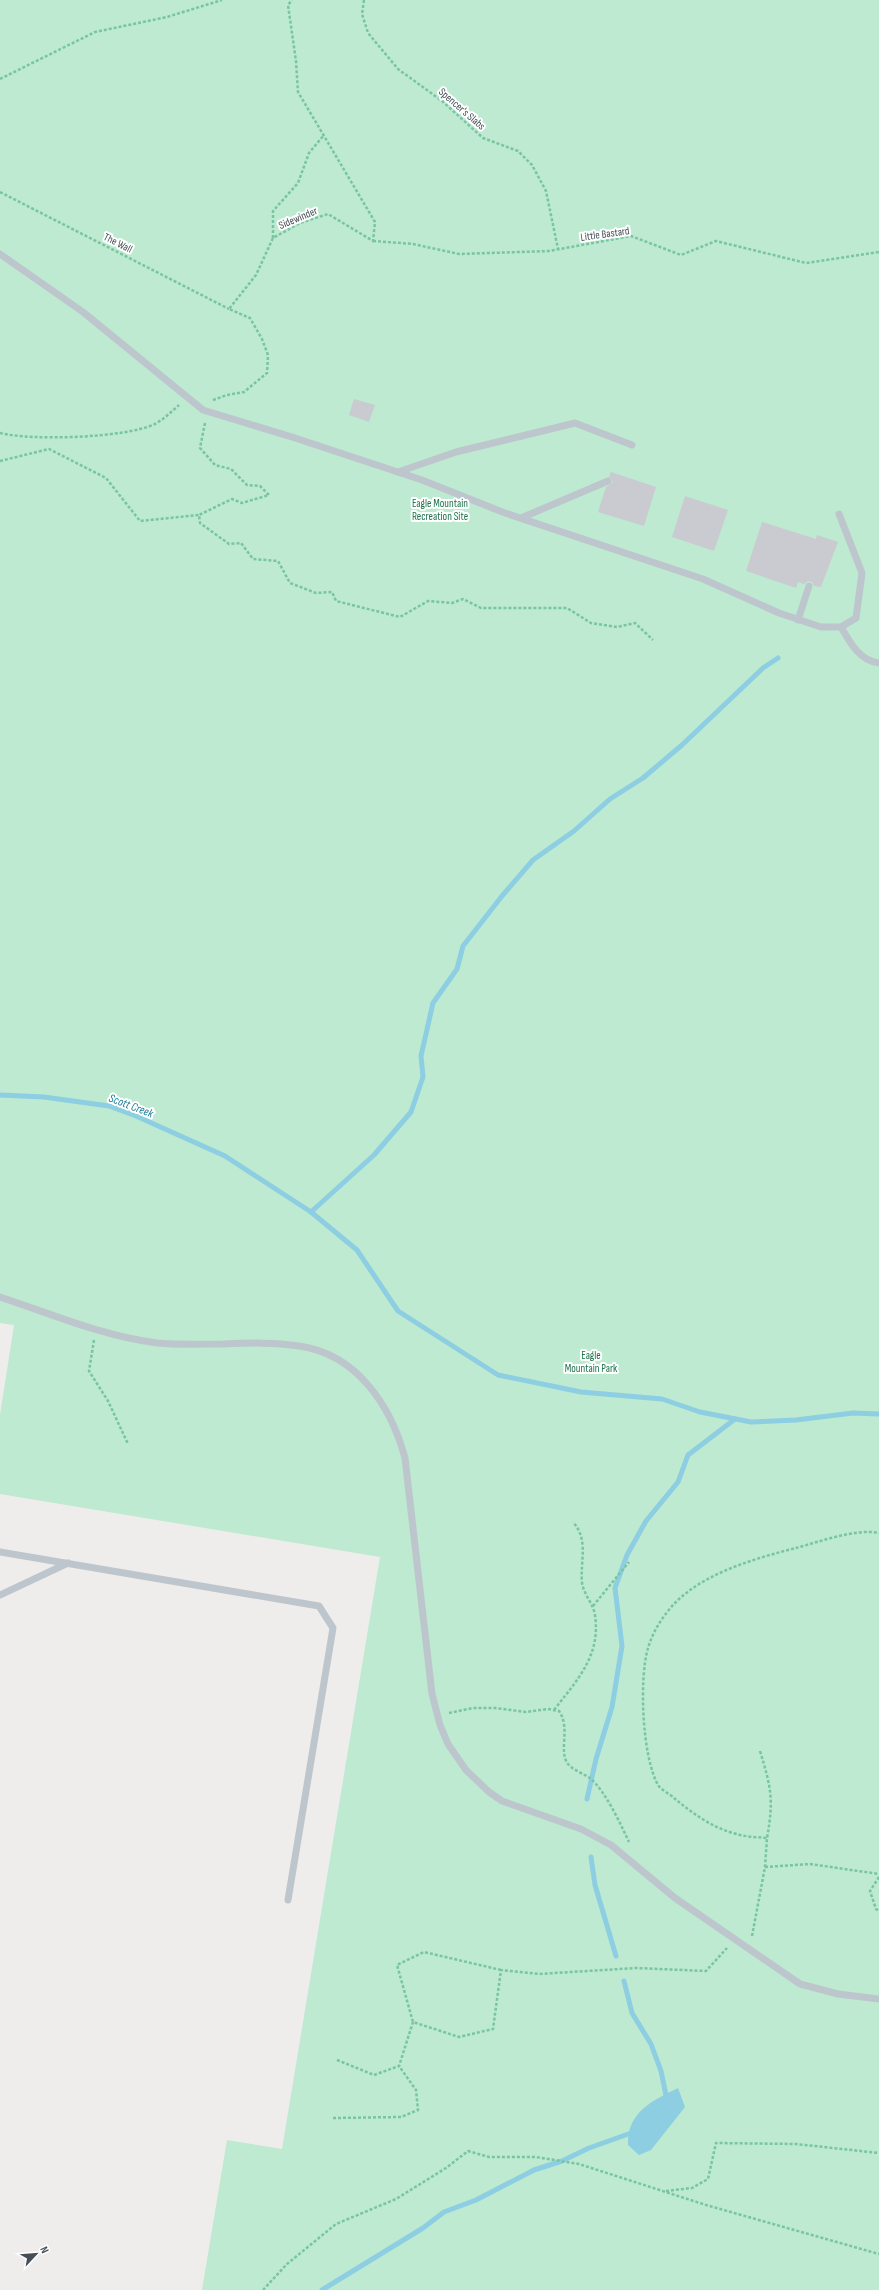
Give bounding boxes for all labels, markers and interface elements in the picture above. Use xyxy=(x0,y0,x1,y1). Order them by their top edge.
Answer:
street label: Spencer's Slabs xyxy=(436,85,488,133)
street label: Sidewinder xyxy=(277,204,319,232)
street label: Little Bastard xyxy=(580,224,631,244)
street label: The Wall xyxy=(101,230,135,256)
park label: Eagle Mountain Recreation Site xyxy=(412,497,468,523)
water label: Scott Creek xyxy=(107,1091,156,1121)
park label: Eagle Mountain Park xyxy=(565,1349,618,1375)
north arrow xyxy=(16,2234,56,2274)
text: N xyxy=(37,2244,52,2255)

